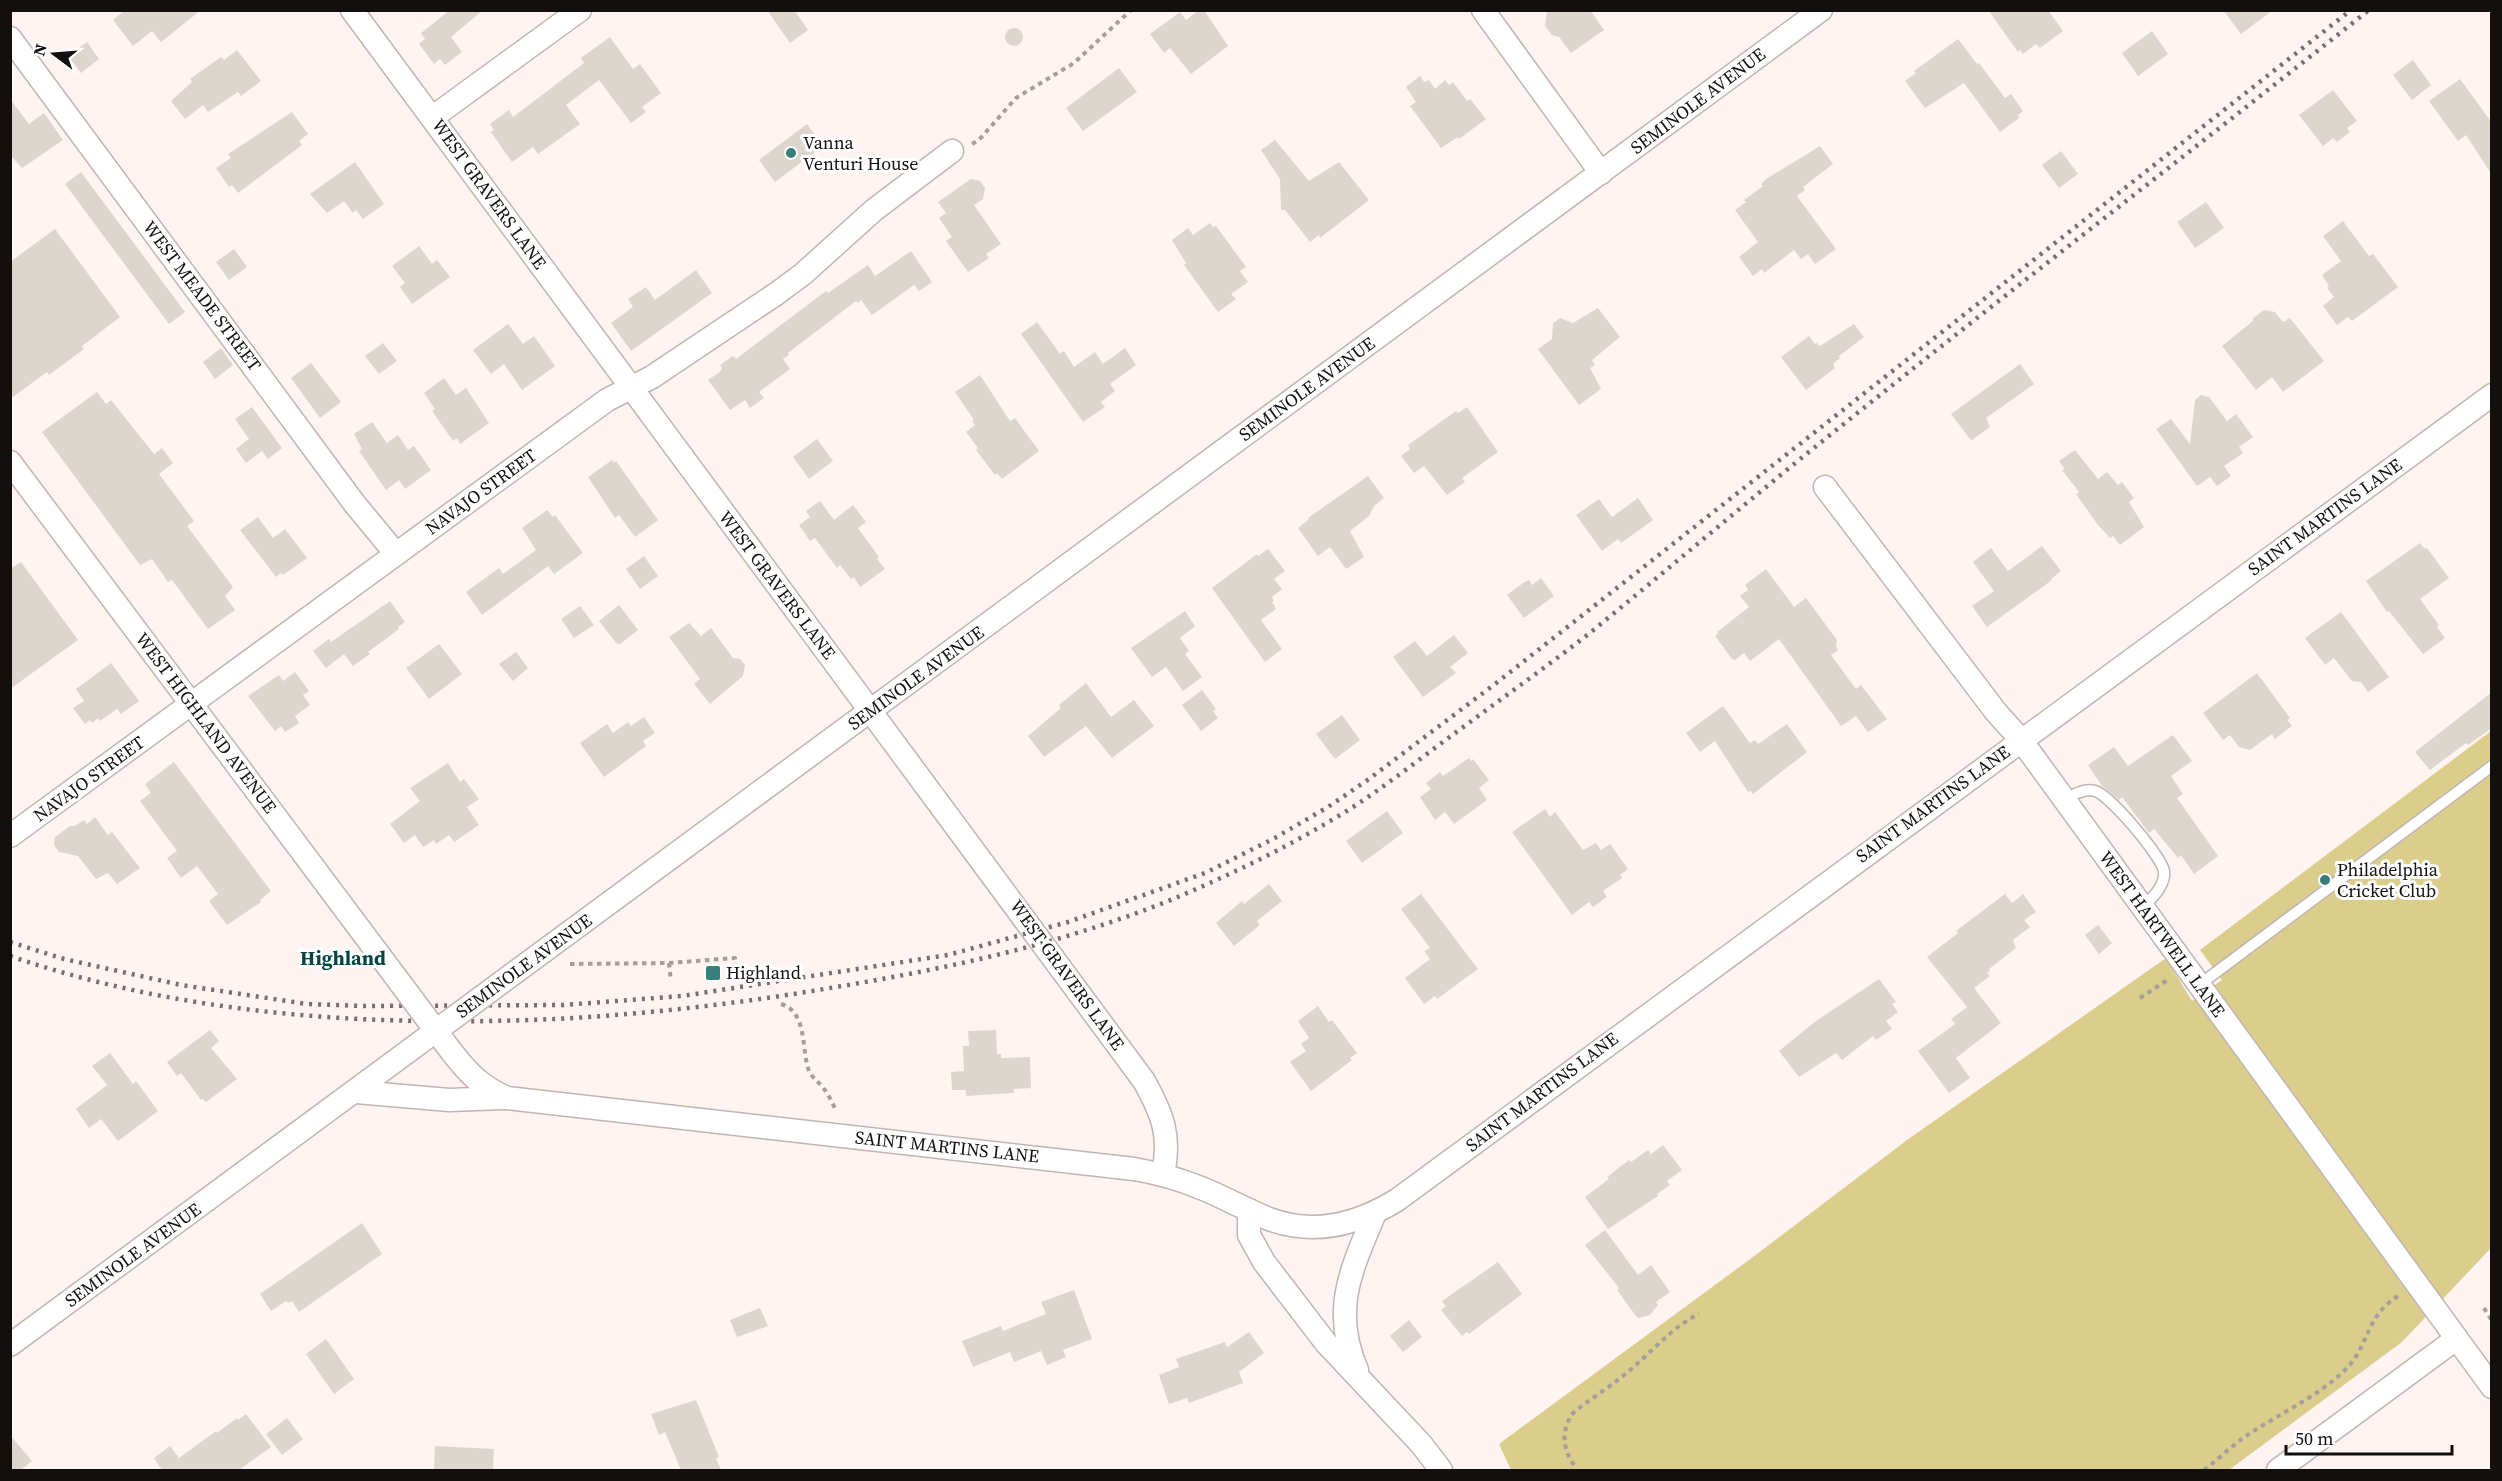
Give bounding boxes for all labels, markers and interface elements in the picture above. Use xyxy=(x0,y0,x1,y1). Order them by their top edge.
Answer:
north arrow xyxy=(24,24,84,84)
text: N xyxy=(27,41,52,58)
street label: SEMINOLE AVENUE xyxy=(1625,42,1770,160)
street label: WEST GRAVERS LANE xyxy=(426,113,553,274)
place label: Vanna Venturi House xyxy=(803,130,918,176)
marker: Vanna Venturi House xyxy=(784,146,798,160)
street label: WEST MEADE STREET xyxy=(138,215,267,376)
street label: SEMINOLE AVENUE xyxy=(1233,331,1380,447)
street label: NAVAJO STREET xyxy=(420,443,541,540)
street label: SAINT MARTINS LANE xyxy=(2243,452,2407,581)
street label: WEST GRAVERS LANE xyxy=(713,505,842,664)
street label: SEMINOLE AVENUE xyxy=(842,620,989,736)
street label: WEST HIGHLAND AVENUE xyxy=(130,627,283,818)
street label: NAVAJO STREET xyxy=(28,730,149,827)
street label: SAINT MARTINS LANE xyxy=(1851,739,2015,868)
street label: WEST HARTWELL LANE xyxy=(2094,846,2231,1022)
place label: Philadelphia Cricket Club xyxy=(2337,857,2439,903)
marker: Philadelphia Cricket Club xyxy=(2318,873,2332,887)
street label: WEST GRAVERS LANE xyxy=(1004,894,1131,1055)
street label: SEMINOLE AVENUE xyxy=(450,908,597,1024)
district label: Highland xyxy=(300,944,386,972)
place label: Highland xyxy=(726,960,801,985)
marker: Highland xyxy=(704,964,722,982)
street label: SAINT MARTINS LANE xyxy=(1460,1026,1623,1157)
street label: SAINT MARTINS LANE xyxy=(854,1124,1040,1169)
street label: SEMINOLE AVENUE xyxy=(59,1197,206,1313)
scale bar xyxy=(2286,1418,2452,1456)
text: 50 m xyxy=(2295,1426,2333,1451)

